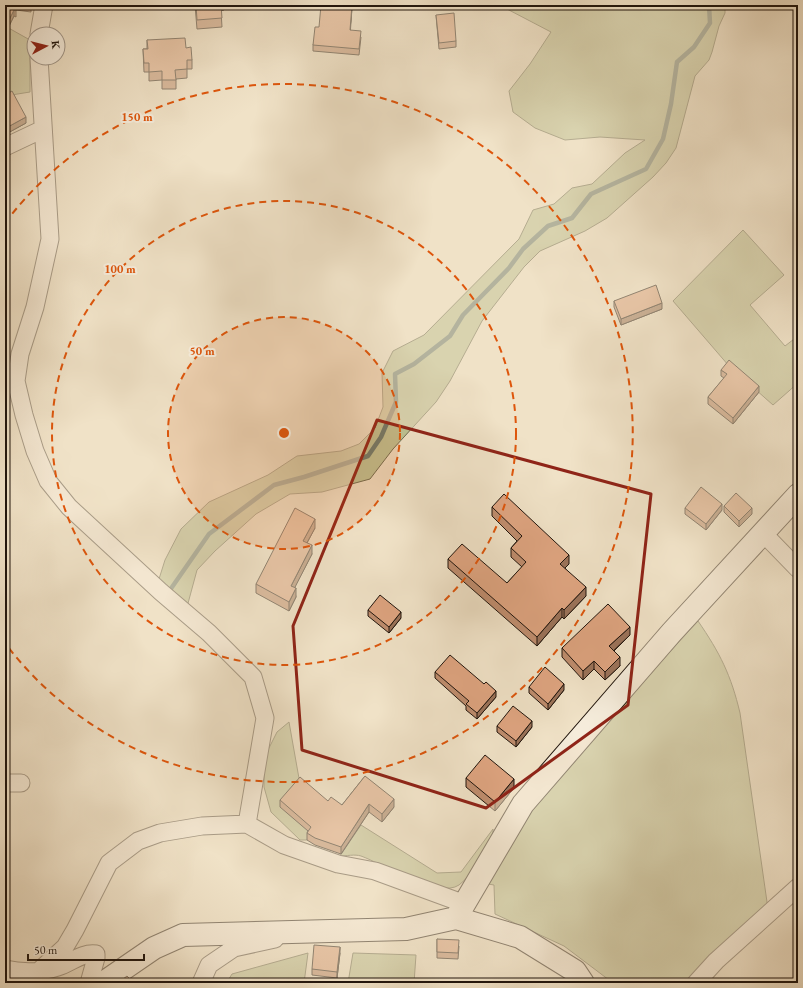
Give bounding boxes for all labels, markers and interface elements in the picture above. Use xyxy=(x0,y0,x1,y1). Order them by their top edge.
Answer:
north arrow xyxy=(26,26,66,66)
text: K xyxy=(48,40,63,50)
text: 150 m xyxy=(121,109,153,125)
text: 100 m xyxy=(104,261,136,277)
text: 50 m xyxy=(189,343,215,359)
centre of rings xyxy=(277,426,291,440)
scale bar xyxy=(28,936,144,962)
text: 50 m xyxy=(34,942,58,958)

